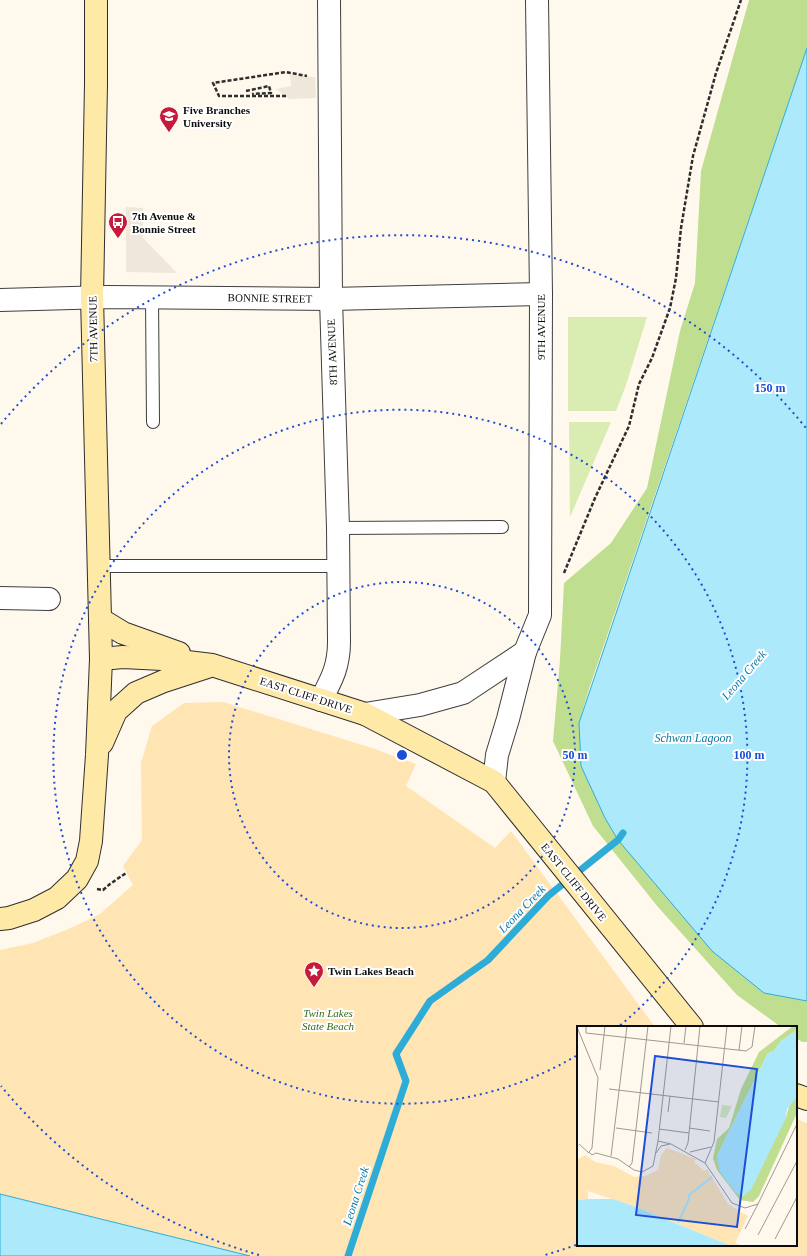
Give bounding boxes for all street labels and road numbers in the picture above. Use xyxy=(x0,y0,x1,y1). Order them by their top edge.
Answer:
street label: BONNIE STREET xyxy=(228,291,313,305)
street label: 9TH AVENUE xyxy=(535,294,547,360)
street label: 7TH AVENUE xyxy=(86,296,100,362)
street label: 8TH AVENUE xyxy=(325,318,339,385)
street label: EAST CLIFF DRIVE xyxy=(258,674,354,716)
street label: EAST CLIFF DRIVE xyxy=(539,841,609,923)

